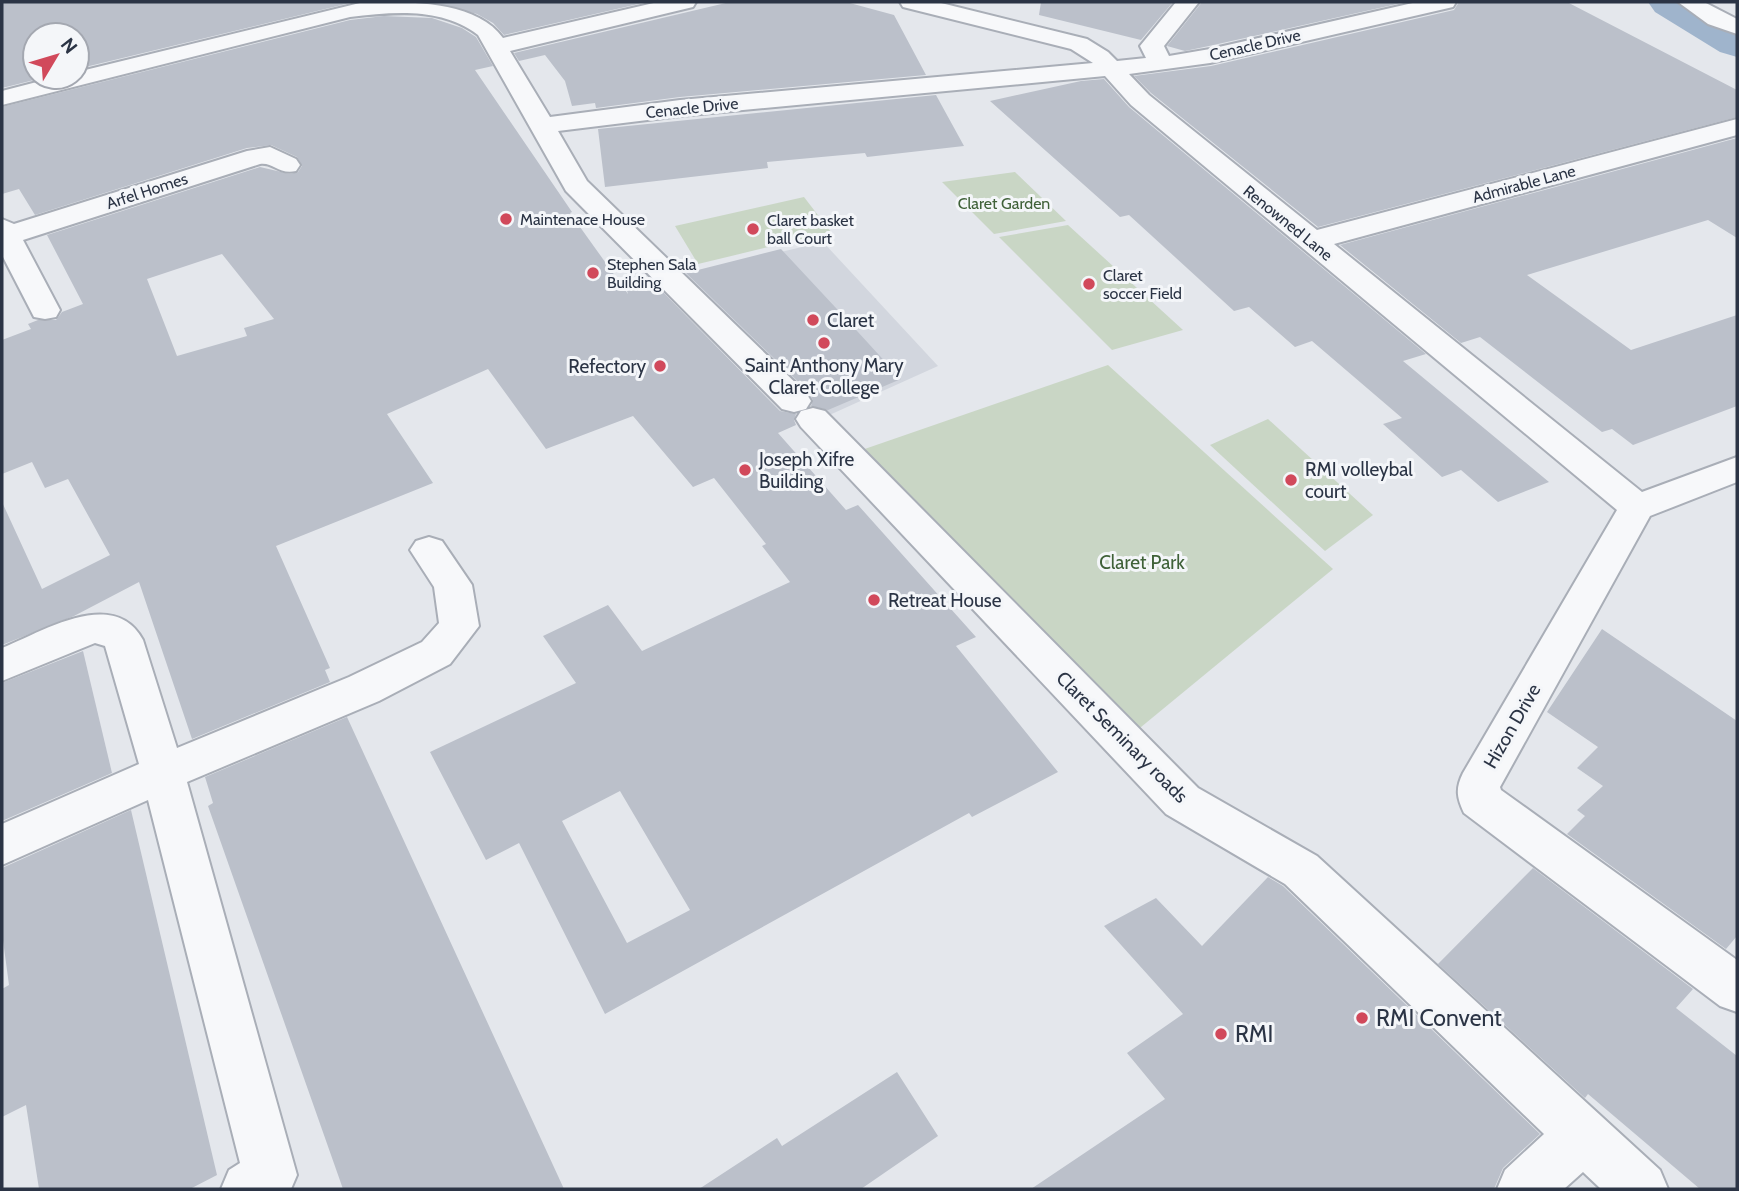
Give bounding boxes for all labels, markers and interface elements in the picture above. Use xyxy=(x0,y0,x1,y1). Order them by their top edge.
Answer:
north arrow xyxy=(21,21,91,91)
street label: Cenacle Drive xyxy=(1208,25,1302,65)
text: N xyxy=(56,33,82,58)
street label: Cenacle Drive xyxy=(645,94,739,122)
street label: Admirable Lane xyxy=(1470,161,1578,207)
street label: Arfel Homes xyxy=(104,169,190,213)
street label: Renowned Lane xyxy=(1240,181,1336,265)
park label: Claret Garden xyxy=(958,194,1050,213)
place label: Maintenace House xyxy=(520,210,645,229)
marker: Maintenace House xyxy=(498,211,514,227)
place label: Claret basket ball Court xyxy=(767,211,855,248)
marker: Claret basket ball Court xyxy=(745,221,761,237)
place label: Stephen Sala Building xyxy=(607,255,697,292)
marker: Stephen Sala Building xyxy=(585,265,601,281)
place label: Claret soccer Field xyxy=(1103,266,1182,303)
marker: Claret soccer Field xyxy=(1081,276,1097,292)
place label: Claret xyxy=(827,309,875,332)
marker: Claret xyxy=(805,312,821,328)
marker: Saint Anthony Mary Claret College xyxy=(816,335,832,351)
place label: Saint Anthony Mary Claret College xyxy=(745,354,904,399)
place label: Refectory xyxy=(568,355,646,378)
marker: Refectory xyxy=(652,358,668,374)
place label: Joseph Xifre Building xyxy=(758,448,855,493)
place label: RMI volleybal court xyxy=(1305,458,1413,503)
marker: Joseph Xifre Building xyxy=(737,462,753,478)
marker: RMI volleybal court xyxy=(1283,472,1299,488)
park label: Claret Park xyxy=(1099,551,1185,574)
place label: Retreat House xyxy=(888,589,1002,612)
marker: Retreat House xyxy=(866,592,882,608)
street label: Claret Seminary roads xyxy=(1052,667,1193,808)
street label: Hizon Drive xyxy=(1479,679,1546,772)
place label: RMI Convent xyxy=(1376,1004,1502,1032)
marker: RMI Convent xyxy=(1354,1010,1370,1026)
place label: RMI xyxy=(1235,1020,1273,1048)
marker: RMI xyxy=(1213,1026,1229,1042)

